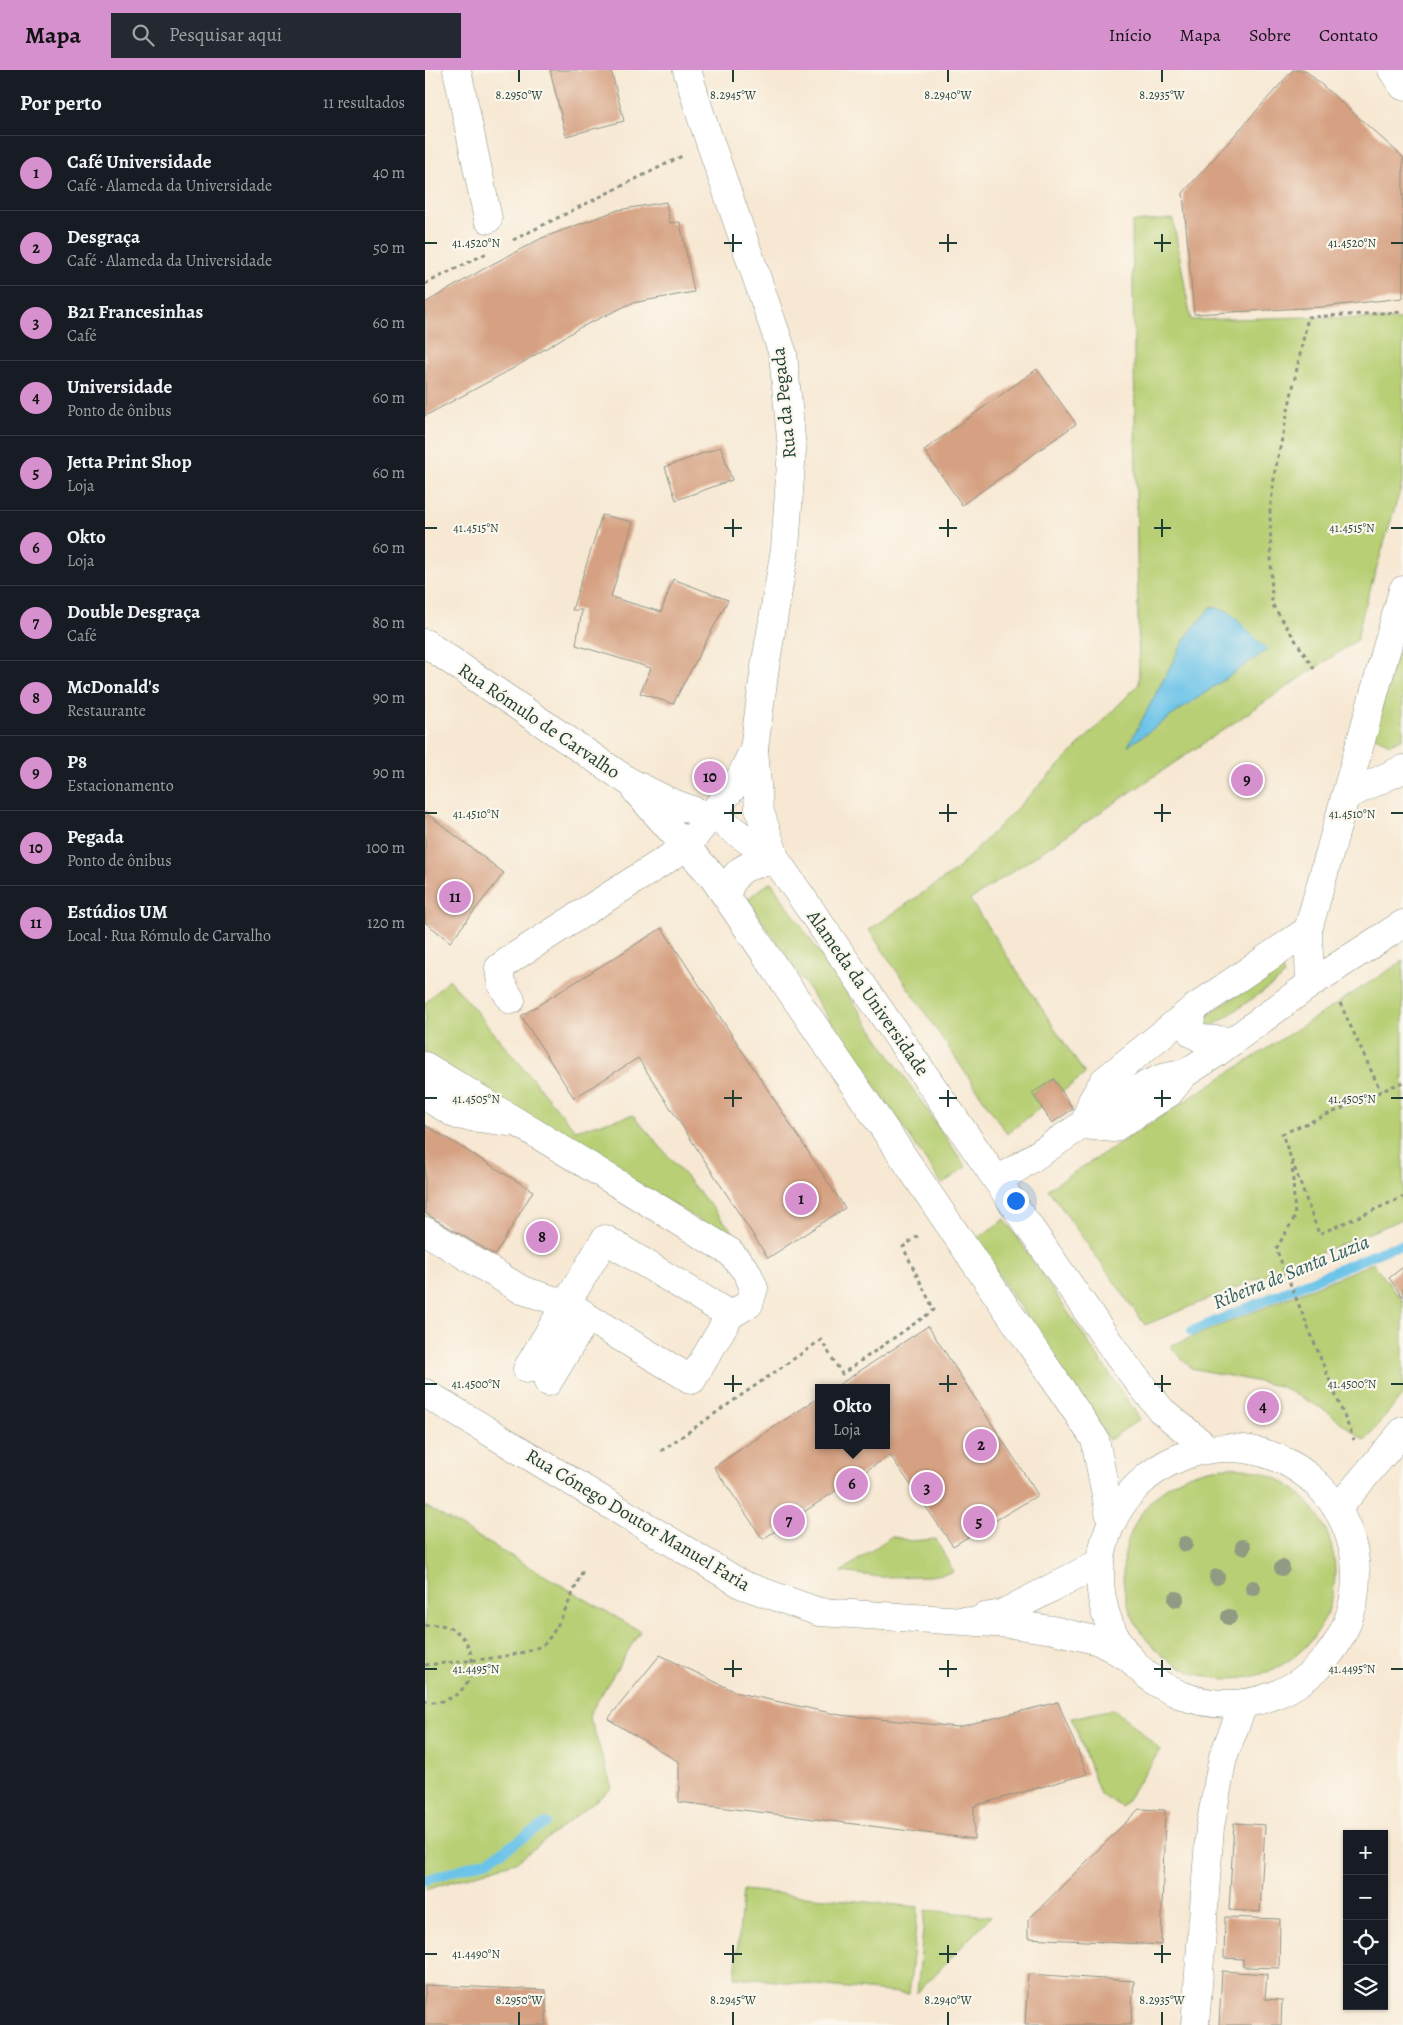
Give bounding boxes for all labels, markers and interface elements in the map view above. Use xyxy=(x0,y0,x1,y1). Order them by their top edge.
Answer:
search box xyxy=(111,13,461,58)
text: Mapa xyxy=(25,19,81,51)
icon: search xyxy=(129,21,157,49)
text: Pesquisar aqui xyxy=(169,22,282,48)
text: Início xyxy=(1109,23,1152,47)
text: Mapa xyxy=(1180,23,1221,47)
text: Sobre xyxy=(1249,23,1291,47)
text: Contato xyxy=(1319,23,1378,47)
text: 8.2950°W xyxy=(495,87,543,103)
text: 8.2945°W xyxy=(710,87,757,103)
text: 8.2940°W xyxy=(924,87,972,103)
text: 8.2935°W xyxy=(1139,87,1186,103)
text: Por perto xyxy=(20,89,102,117)
text: 11 resultados xyxy=(323,92,405,114)
text: Café Universidade xyxy=(67,149,212,175)
text: 1 xyxy=(33,162,39,184)
text: 40 m xyxy=(373,162,405,184)
text: Café · Alameda da Universidade xyxy=(67,175,272,197)
text: Desgraça xyxy=(67,224,140,250)
text: 41.4520°N xyxy=(452,235,500,251)
text: 41.4520°N xyxy=(1328,235,1376,251)
text: 2 xyxy=(32,237,40,259)
text: 50 m xyxy=(373,237,405,259)
text: Café · Alameda da Universidade xyxy=(67,250,272,272)
text: B21 Francesinhas xyxy=(67,299,203,325)
text: 3 xyxy=(33,312,39,334)
text: 60 m xyxy=(373,312,405,334)
text: Café xyxy=(67,325,97,347)
street label: Rua da Pegada xyxy=(765,346,803,460)
text: Universidade xyxy=(67,374,172,400)
text: 4 xyxy=(32,387,40,409)
text: 60 m xyxy=(373,387,405,409)
text: Ponto de ônibus xyxy=(67,400,172,422)
text: Jetta Print Shop xyxy=(67,449,192,475)
text: 5 xyxy=(33,462,39,484)
text: 60 m xyxy=(373,462,405,484)
text: Loja xyxy=(67,475,95,497)
text: 41.4515°N xyxy=(453,520,499,536)
text: 41.4515°N xyxy=(1329,520,1375,536)
text: Okto xyxy=(67,524,106,550)
text: 6 xyxy=(32,537,40,559)
text: 60 m xyxy=(373,537,405,559)
text: Loja xyxy=(67,550,95,572)
text: Double Desgraça xyxy=(67,599,200,625)
text: 7 xyxy=(33,612,39,634)
text: 80 m xyxy=(372,612,405,634)
text: Café xyxy=(67,625,97,647)
street label: Rua Rómulo de Carvalho xyxy=(453,657,625,785)
text: McDonald's xyxy=(67,674,159,700)
text: 8 xyxy=(32,687,40,709)
text: 90 m xyxy=(373,687,405,709)
text: Restaurante xyxy=(67,700,146,722)
text: P8 xyxy=(67,749,87,775)
pin: 10 xyxy=(694,758,726,796)
pin: 9 xyxy=(1231,761,1263,799)
text: 9 xyxy=(32,762,40,784)
text: 90 m xyxy=(373,762,405,784)
text: Estacionamento xyxy=(67,775,174,797)
text: 41.4510°N xyxy=(453,806,500,822)
text: 41.4510°N xyxy=(1329,806,1376,822)
text: Pegada xyxy=(67,824,124,850)
text: 10 xyxy=(29,837,43,859)
text: 100 m xyxy=(366,837,405,859)
text: Ponto de ônibus xyxy=(67,850,172,872)
pin: 11 xyxy=(439,878,471,916)
text: Estúdios UM xyxy=(67,899,168,925)
street label: Alameda da Universidade xyxy=(800,904,935,1081)
text: 11 xyxy=(30,912,42,934)
text: 120 m xyxy=(367,912,405,934)
text: Local · Rua Rómulo de Carvalho xyxy=(67,925,271,947)
text: 41.4505°N xyxy=(452,1091,500,1107)
text: 41.4505°N xyxy=(1328,1091,1376,1107)
pin: 1 xyxy=(785,1180,817,1218)
your location xyxy=(1003,1188,1029,1214)
pin: 8 xyxy=(526,1218,558,1256)
water label: Ribeira de Santa Luzia xyxy=(1209,1228,1373,1316)
text: 41.4500°N xyxy=(452,1376,501,1392)
text: 41.4500°N xyxy=(1328,1376,1377,1392)
popup xyxy=(815,1384,890,1449)
pin: 4 xyxy=(1247,1388,1279,1426)
text: Okto xyxy=(833,1393,872,1419)
text: Loja xyxy=(833,1419,861,1441)
pin: 2 xyxy=(965,1426,997,1464)
street label: Rua Cónego Doutor Manuel Faria xyxy=(521,1442,755,1598)
pin: 6 xyxy=(836,1465,868,1503)
pin: 3 xyxy=(911,1469,943,1507)
pin: 7 xyxy=(773,1502,805,1540)
pin: 5 xyxy=(963,1503,995,1541)
text: 41.4495°N xyxy=(453,1661,500,1677)
text: 41.4495°N xyxy=(1329,1661,1376,1677)
map controls xyxy=(1343,1830,1388,2010)
button: + xyxy=(1343,1830,1388,1875)
button: − xyxy=(1343,1875,1388,1920)
button: locate xyxy=(1343,1920,1388,1965)
text: 41.4490°N xyxy=(452,1946,500,1962)
button: layers xyxy=(1343,1965,1388,2010)
text: 8.2950°W xyxy=(495,1992,543,2008)
text: 8.2945°W xyxy=(710,1992,757,2008)
text: 8.2940°W xyxy=(924,1992,972,2008)
text: 8.2935°W xyxy=(1139,1992,1186,2008)

